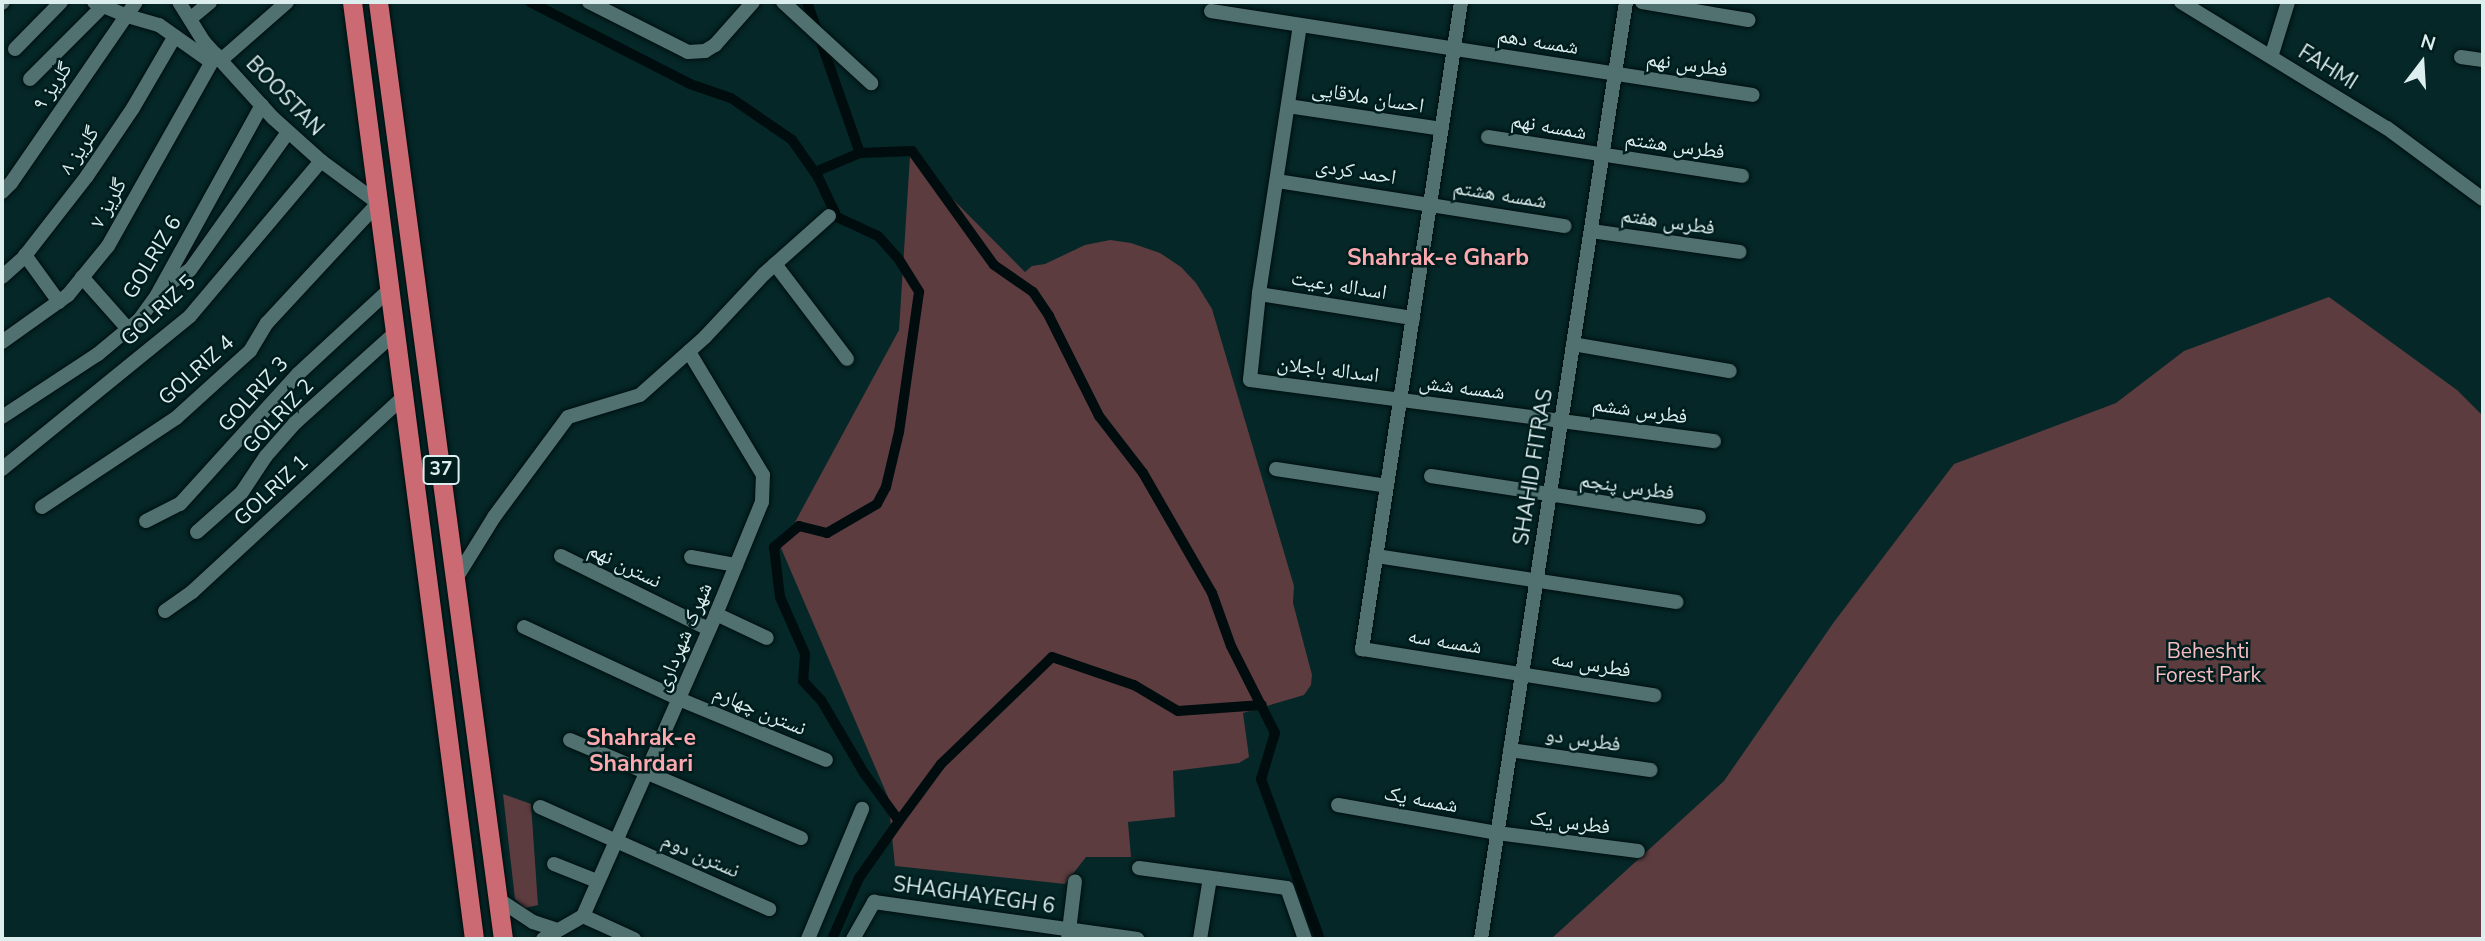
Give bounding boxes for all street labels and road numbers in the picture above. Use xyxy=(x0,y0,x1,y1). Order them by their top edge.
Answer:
street label: شمسه دهم xyxy=(1496,22,1580,60)
street label: FAHMI xyxy=(2294,39,2362,95)
street label: فطرس نهم xyxy=(1645,46,1729,82)
street label: BOOSTAN xyxy=(241,51,329,141)
street label: گلریز ۹ xyxy=(27,57,77,115)
street label: احسان ملاقایی xyxy=(1310,76,1426,118)
street label: شمسه نهم xyxy=(1509,107,1589,145)
street label: گلریز ۸ xyxy=(54,121,104,179)
street label: فطرس هشتم xyxy=(1624,126,1726,164)
street label: احمد کردی xyxy=(1314,152,1398,190)
street label: گلریز ۷ xyxy=(84,174,132,232)
street label: شمسه هشتم xyxy=(1451,174,1549,214)
street label: فطرس هفتم xyxy=(1619,202,1717,240)
street label: GOLRIZ 6 xyxy=(117,211,187,303)
street label: اسداله رعیت xyxy=(1289,265,1389,305)
street label: GOLRIZ 5 xyxy=(116,269,200,351)
street label: GOLRIZ 4 xyxy=(153,330,239,410)
street label: اسداله باجلان xyxy=(1276,350,1380,388)
street label: GOLRIZ 3 xyxy=(213,351,293,437)
street label: شمسه شش xyxy=(1418,369,1506,405)
street label: GOLRIZ 2 xyxy=(237,374,319,458)
street label: SHAHID FITRAS xyxy=(1508,387,1558,547)
street label: فطرس ششم xyxy=(1591,391,1689,429)
street label: GOLRIZ 1 xyxy=(229,449,313,531)
road number: 37 xyxy=(422,454,460,485)
street label: فطرس پنجم xyxy=(1578,467,1676,505)
street label: نسترن نهم xyxy=(584,537,666,593)
street label: شهرک شهرداری xyxy=(649,579,717,695)
street label: شمسه سه xyxy=(1406,623,1484,659)
street label: فطرس سه xyxy=(1549,645,1633,683)
street label: نسترن چهارم xyxy=(710,679,810,741)
street label: فطرس دو xyxy=(1544,721,1622,757)
street label: شمسه یک xyxy=(1382,780,1460,818)
street label: فطرس یک xyxy=(1528,805,1612,839)
street label: نسترن دوم xyxy=(658,827,744,883)
street label: SHAGHAYEGH 6 xyxy=(891,871,1057,919)

